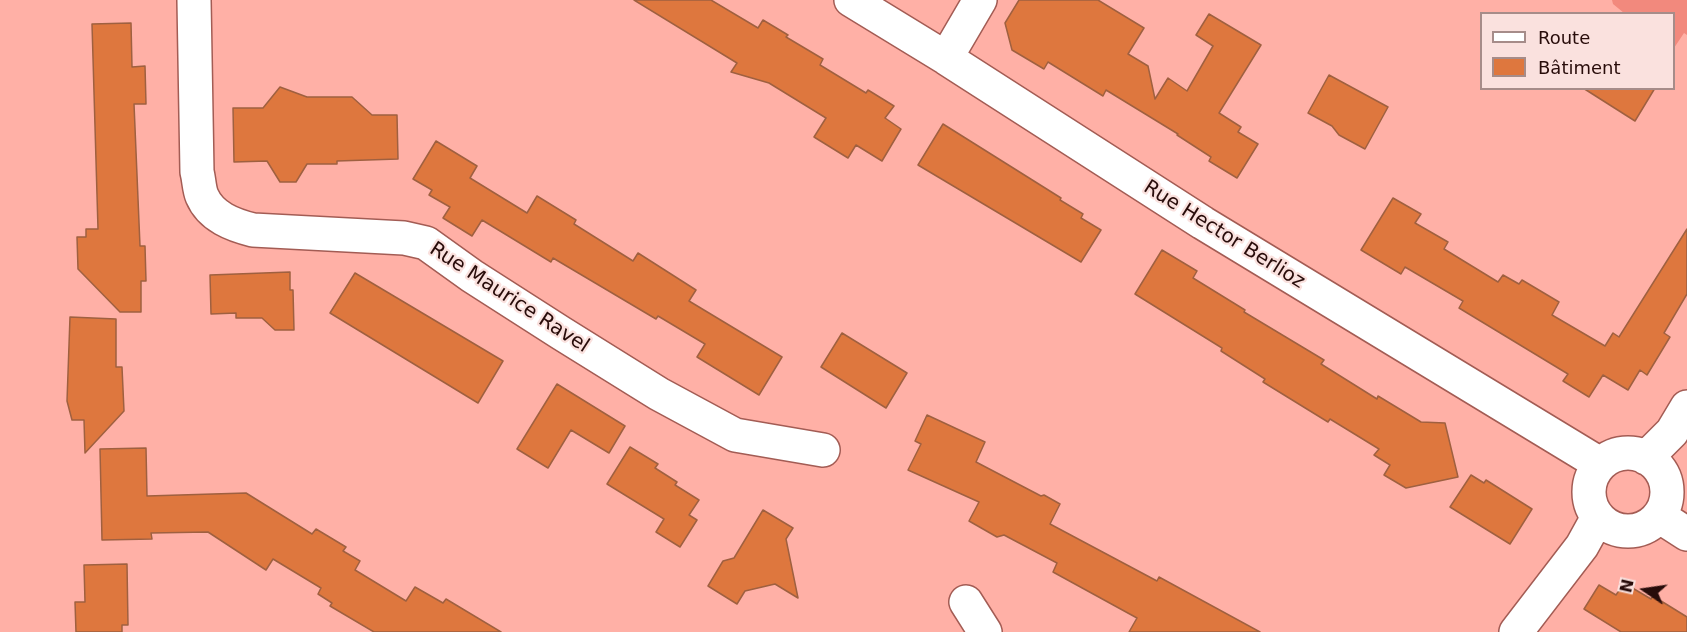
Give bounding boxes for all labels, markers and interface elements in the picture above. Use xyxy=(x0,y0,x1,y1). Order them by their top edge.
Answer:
legend xyxy=(1480,12,1675,90)
text: Route xyxy=(1538,27,1590,48)
text: Bâtiment xyxy=(1538,57,1621,78)
street label: Rue Hector Berlioz xyxy=(1139,176,1309,294)
street label: Rue Maurice Ravel xyxy=(425,237,593,359)
north arrow xyxy=(1615,560,1675,620)
text: N xyxy=(1616,577,1638,595)

